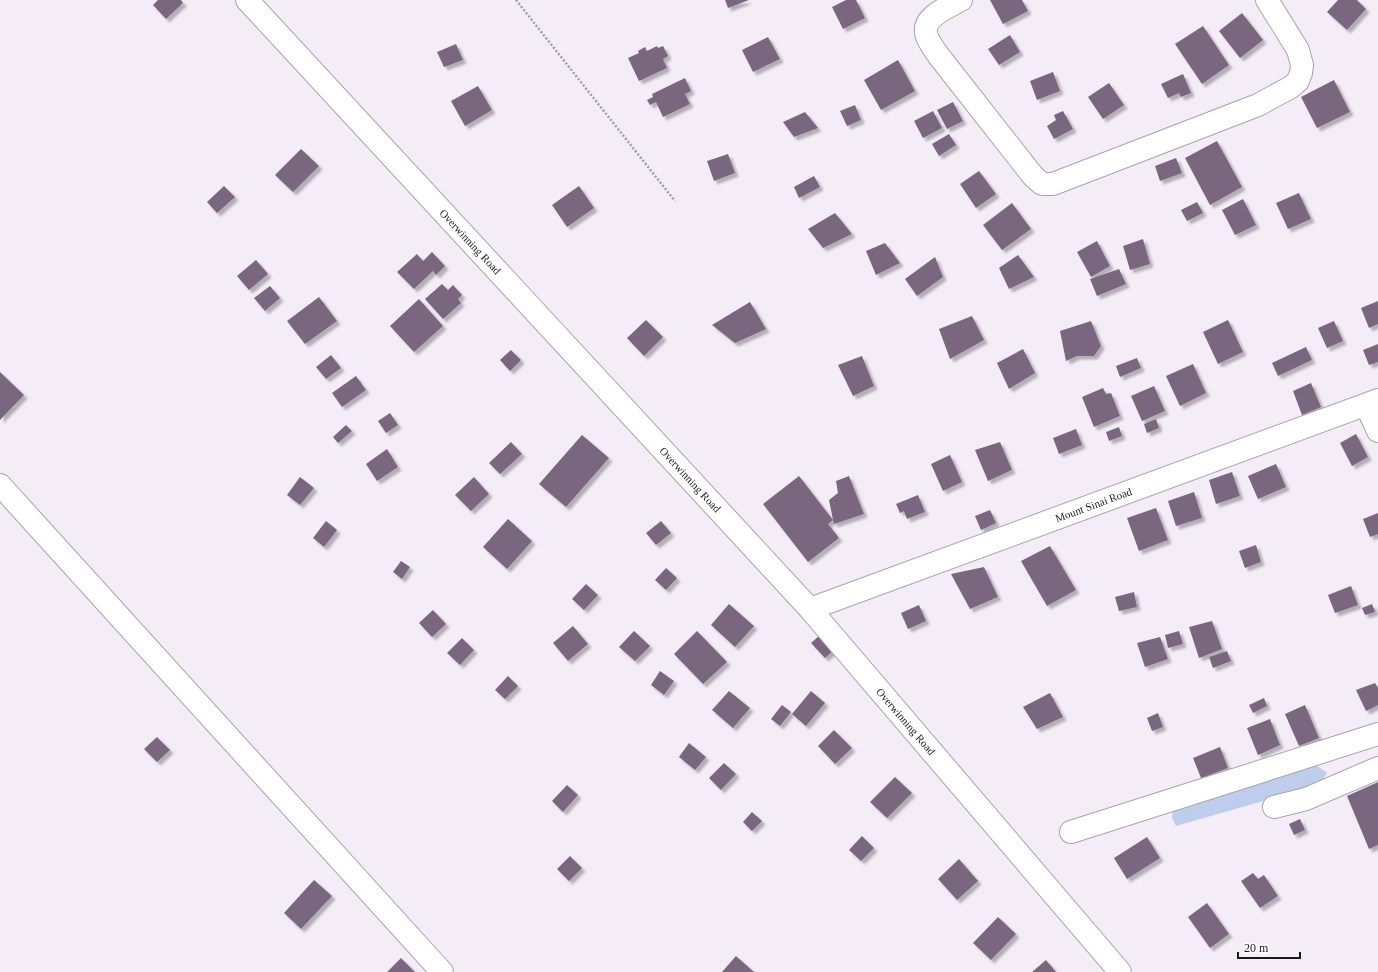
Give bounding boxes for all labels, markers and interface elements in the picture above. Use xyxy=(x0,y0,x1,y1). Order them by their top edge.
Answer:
street label: Overwinning Road xyxy=(437,207,504,277)
street label: Overwinning Road xyxy=(657,445,724,515)
street label: Mount Sinai Road xyxy=(1053,485,1134,524)
street label: Overwinning Road xyxy=(874,685,938,758)
scale bar xyxy=(1238,934,1300,960)
text: 20 m xyxy=(1244,941,1269,955)

